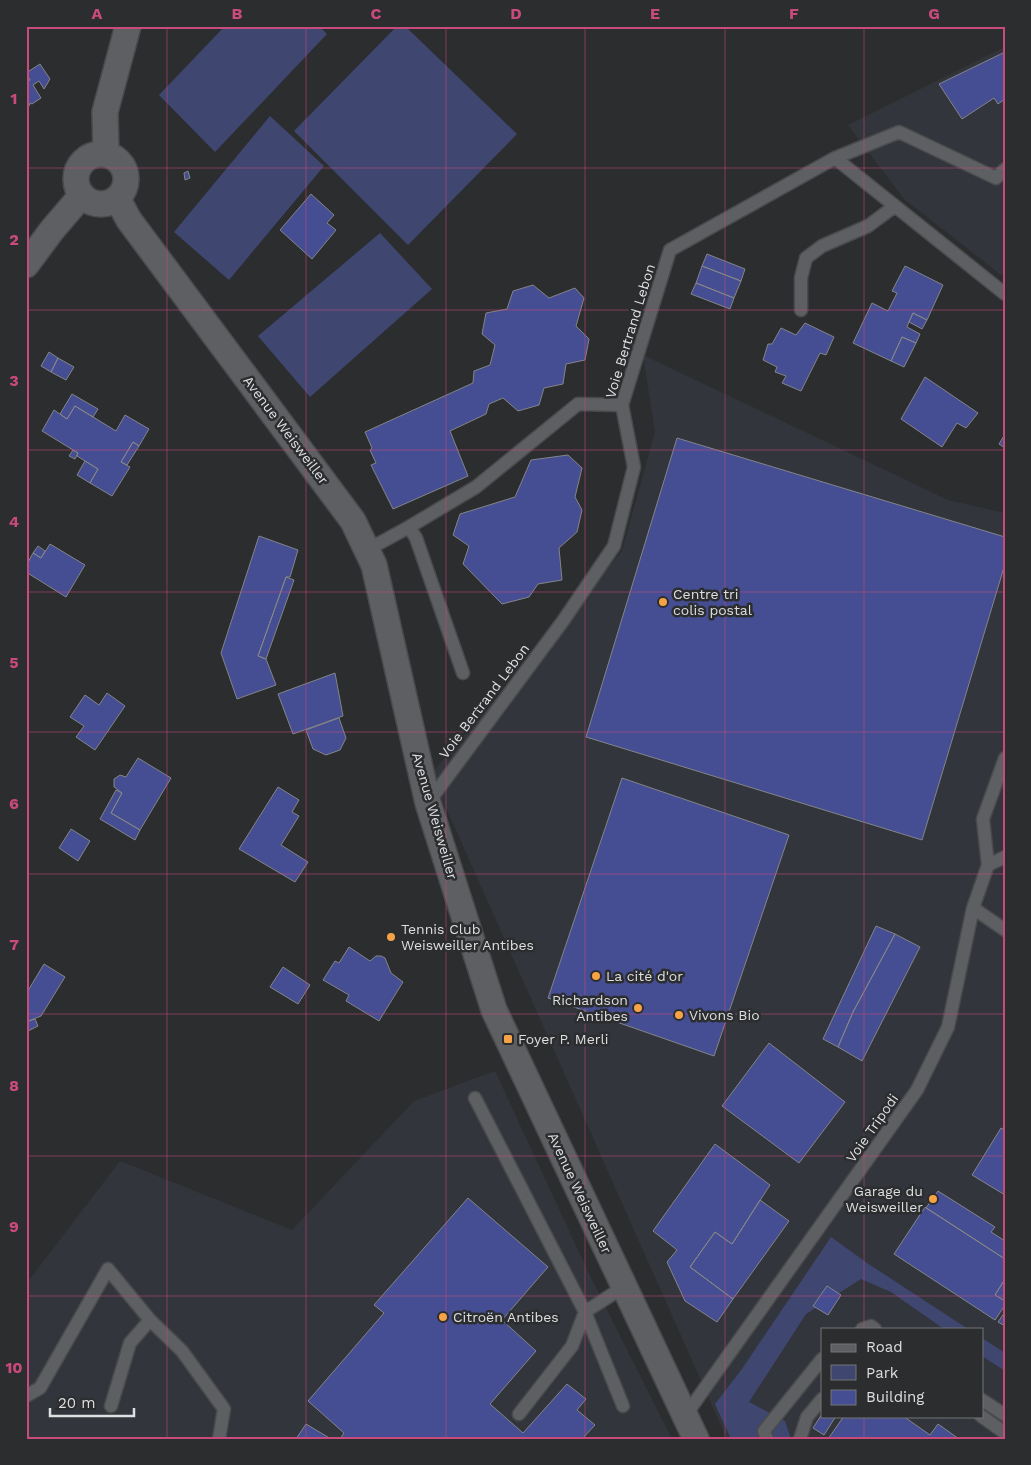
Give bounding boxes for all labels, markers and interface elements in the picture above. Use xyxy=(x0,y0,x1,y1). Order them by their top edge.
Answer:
text: A xyxy=(92,4,103,23)
text: B xyxy=(232,4,243,23)
text: C xyxy=(371,4,382,23)
text: D xyxy=(510,4,522,23)
text: E xyxy=(650,4,660,23)
text: F xyxy=(789,4,799,23)
text: G xyxy=(928,4,940,23)
text: 1 xyxy=(11,89,17,108)
text: 2 xyxy=(9,230,19,249)
street label: Voie Bertrand Lebon xyxy=(602,262,658,400)
text: 3 xyxy=(9,371,19,390)
street label: Avenue Weisweiller xyxy=(240,373,332,487)
text: 4 xyxy=(9,512,19,531)
place label: Centre tri colis postal xyxy=(673,586,753,618)
marker: Centre tri colis postal xyxy=(657,596,669,608)
street label: Voie Bertrand Lebon xyxy=(436,640,532,762)
text: 5 xyxy=(9,653,19,672)
street label: Avenue Weisweiller xyxy=(409,751,461,882)
text: 6 xyxy=(9,794,19,813)
place label: Tennis Club Weisweiller Antibes xyxy=(401,921,534,953)
marker: Tennis Club Weisweiller Antibes xyxy=(385,931,397,943)
text: 7 xyxy=(9,935,19,954)
place label: La cité d'or xyxy=(606,968,683,984)
marker: La cité d'or xyxy=(590,970,602,982)
place label: Richardson Antibes xyxy=(552,992,628,1024)
marker: Richardson Antibes xyxy=(632,1002,644,1014)
place label: Vivons Bio xyxy=(689,1007,760,1023)
marker: Vivons Bio xyxy=(673,1009,685,1021)
place label: Foyer P. Merli xyxy=(518,1031,608,1047)
marker: Foyer P. Merli xyxy=(502,1033,514,1045)
text: 8 xyxy=(9,1076,19,1095)
street label: Voie Tripodi xyxy=(843,1091,901,1165)
street label: Avenue Weisweiller xyxy=(545,1130,615,1256)
place label: Garage du Weisweiller xyxy=(846,1183,923,1215)
marker: Garage du Weisweiller xyxy=(927,1193,939,1205)
text: 9 xyxy=(9,1217,19,1236)
place label: Citroën Antibes xyxy=(453,1309,559,1325)
marker: Citroën Antibes xyxy=(437,1311,449,1323)
legend xyxy=(821,1328,984,1418)
text: Road xyxy=(866,1338,903,1356)
text: 10 xyxy=(5,1358,23,1377)
text: Park xyxy=(866,1364,899,1382)
scale bar xyxy=(50,1385,134,1417)
text: Building xyxy=(866,1388,924,1406)
text: 20 m xyxy=(58,1394,96,1412)

